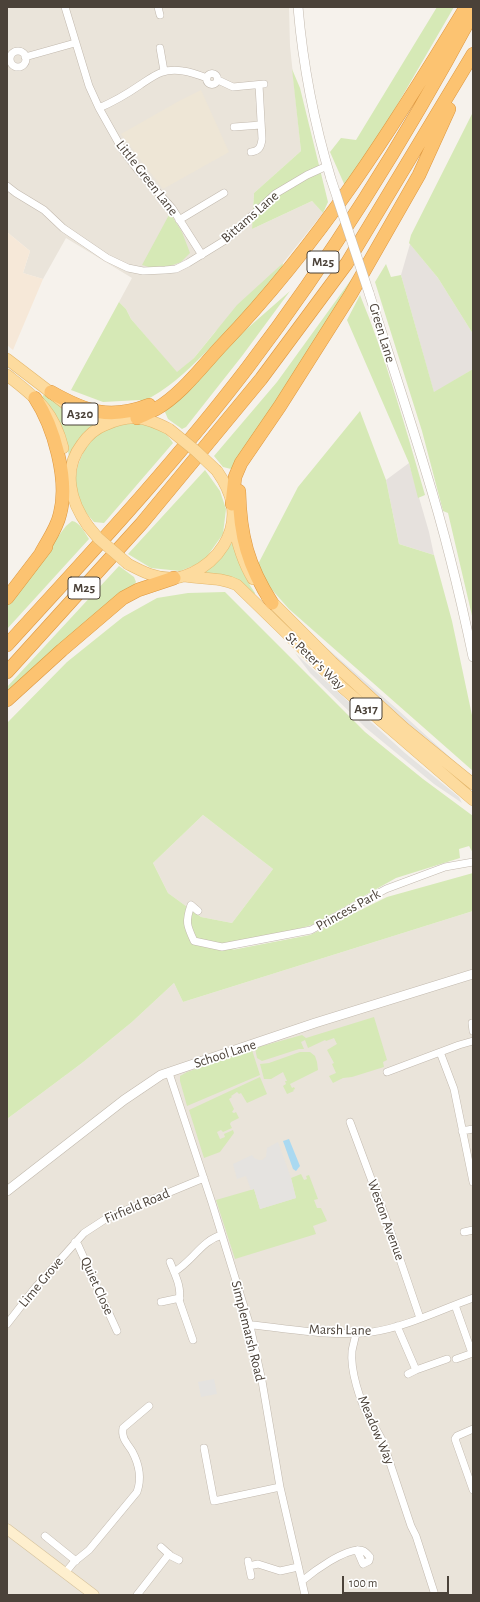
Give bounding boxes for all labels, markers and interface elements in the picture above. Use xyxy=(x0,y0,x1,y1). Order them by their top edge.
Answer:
street label: Little Green Lane xyxy=(112,137,182,219)
street label: Bittams Lane xyxy=(218,187,282,247)
road number: M25 xyxy=(307,251,339,273)
street label: Green Lane xyxy=(365,301,399,365)
road number: A320 xyxy=(62,403,98,425)
road number: M25 xyxy=(68,577,100,599)
street label: St Peter's Way xyxy=(282,629,348,693)
road number: A317 xyxy=(350,698,382,720)
street label: Princess Park xyxy=(313,885,383,935)
street label: School Lane xyxy=(192,1036,258,1072)
street label: Weston Avenue xyxy=(364,1177,408,1263)
street label: Firfield Road xyxy=(102,1185,172,1227)
street label: Lime Grove xyxy=(15,1253,67,1311)
street label: Quiet Close xyxy=(77,1254,117,1318)
street label: Simplemarsh Road xyxy=(227,1279,269,1383)
street label: Marsh Lane xyxy=(309,1321,371,1339)
street label: Meadow Way xyxy=(354,1393,398,1467)
scale bar xyxy=(344,1568,451,1594)
text: 100 m xyxy=(349,1577,377,1589)

